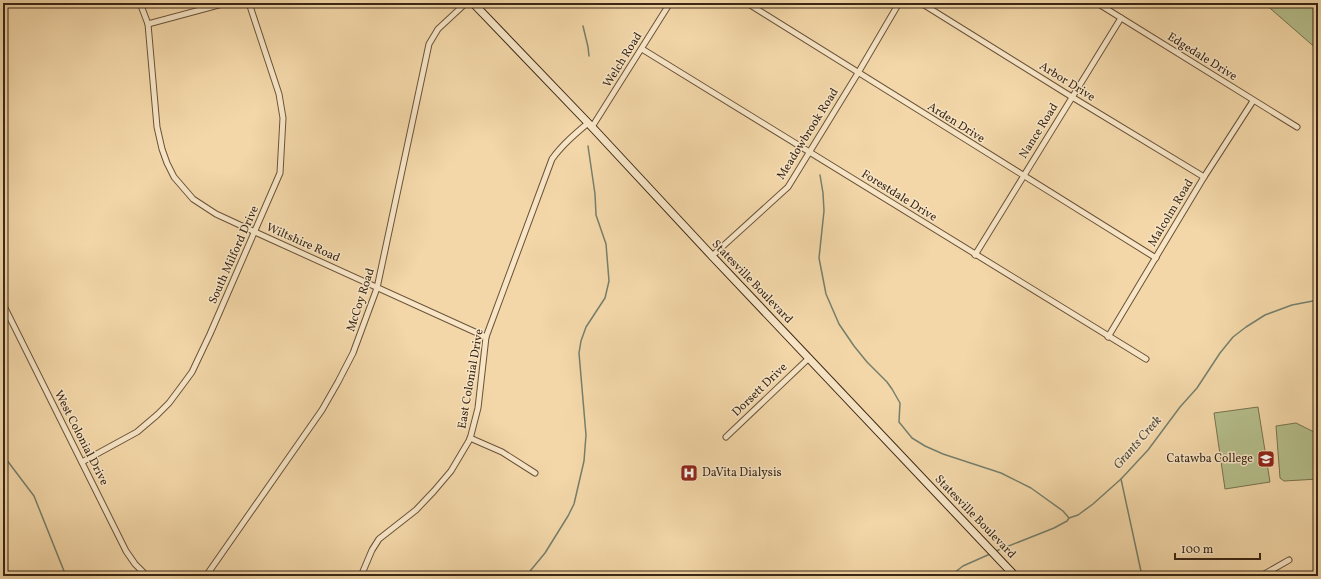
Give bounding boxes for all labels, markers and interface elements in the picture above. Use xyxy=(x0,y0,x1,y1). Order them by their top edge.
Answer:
street label: Welch Road xyxy=(600,29,646,91)
street label: Edgedale Drive xyxy=(1164,29,1240,85)
street label: Arbor Drive xyxy=(1036,58,1098,106)
street label: Meadowbrook Road xyxy=(773,85,843,183)
street label: Arden Drive xyxy=(924,99,988,147)
street label: Nance Road xyxy=(1016,100,1062,162)
street label: Forestdale Drive xyxy=(858,166,940,226)
street label: Malcolm Road xyxy=(1145,176,1198,250)
street label: South Milford Drive xyxy=(205,203,263,307)
street label: Wiltshire Road xyxy=(264,220,343,267)
street label: Statesville Boulevard xyxy=(708,237,796,327)
street label: McCoy Road xyxy=(343,266,379,334)
street label: East Colonial Drive xyxy=(454,328,488,430)
street label: Dorsett Drive xyxy=(729,359,791,420)
street label: West Colonial Drive xyxy=(50,388,112,489)
water label: Grants Creek xyxy=(1110,412,1166,474)
school or university icon: Catawba College xyxy=(1256,449,1276,469)
place label: Catawba College xyxy=(1167,451,1253,467)
hospital icon: DaVita Dialysis xyxy=(679,463,699,483)
place label: DaVita Dialysis xyxy=(702,465,782,481)
street label: Statesville Boulevard xyxy=(931,472,1019,562)
scale bar xyxy=(1175,535,1260,561)
text: 100 m xyxy=(1181,542,1214,558)

